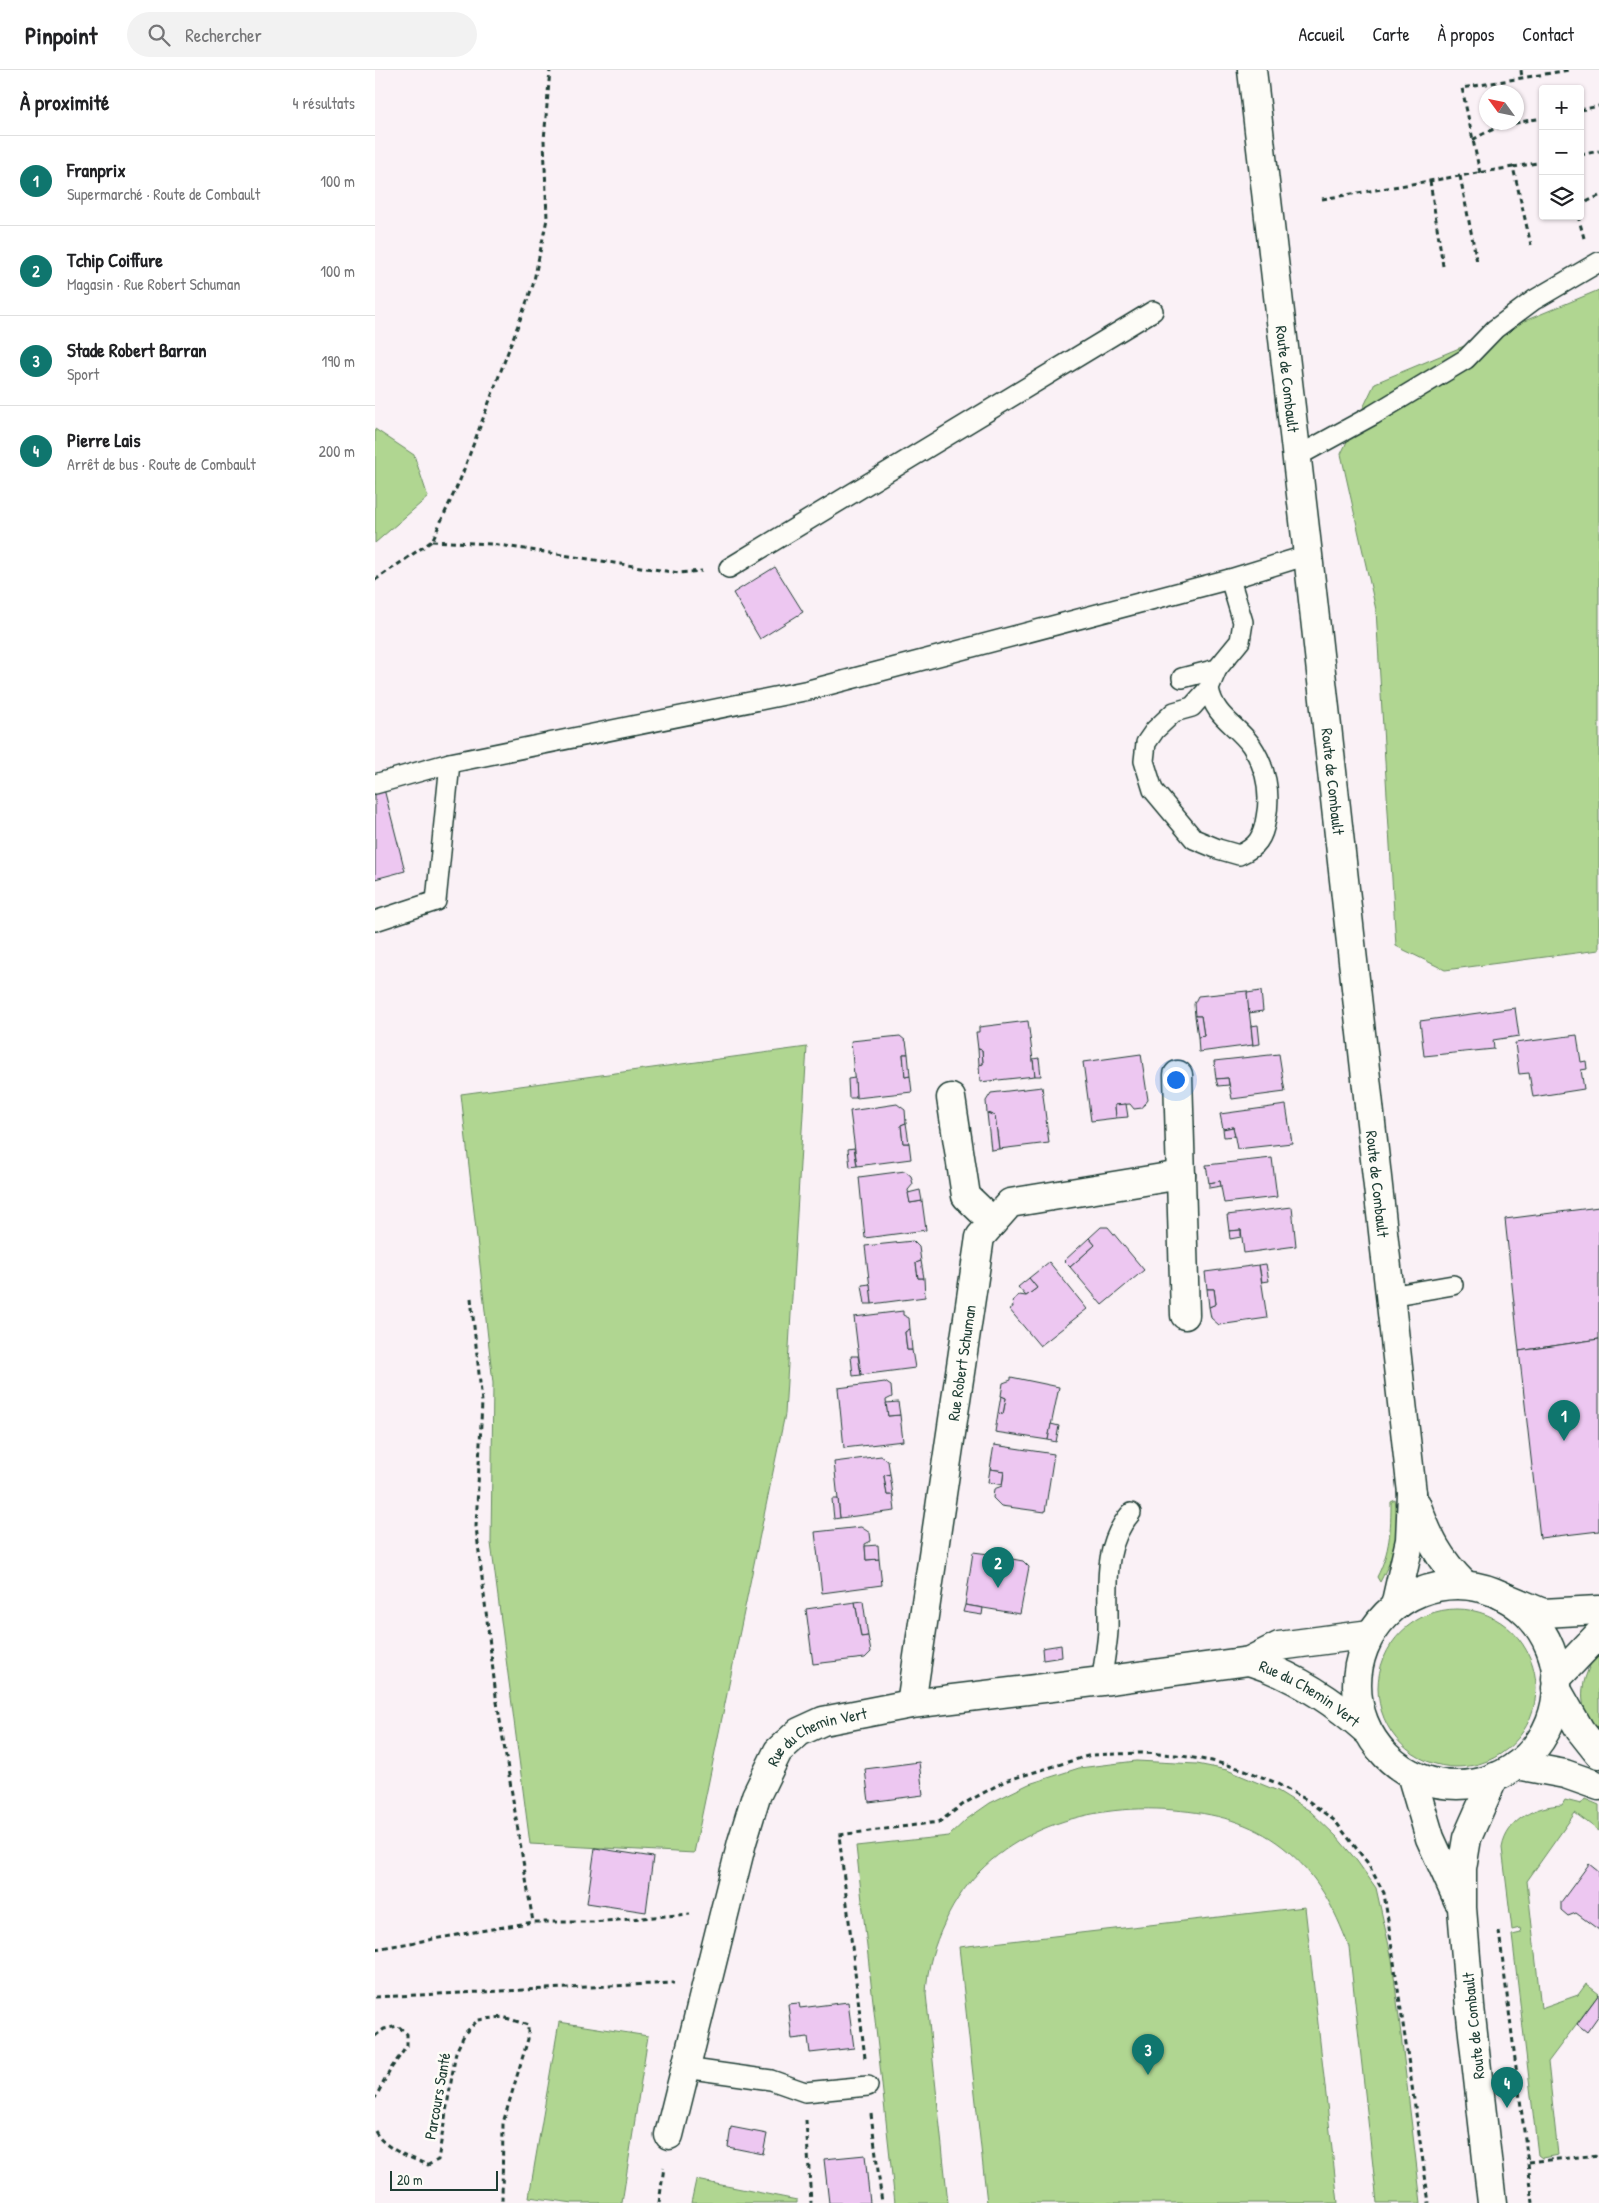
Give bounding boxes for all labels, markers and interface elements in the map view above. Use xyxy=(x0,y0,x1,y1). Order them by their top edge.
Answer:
search box xyxy=(127,12,477,57)
text: Pinpoint xyxy=(25,19,97,51)
icon: search xyxy=(145,21,173,49)
text: Rechercher xyxy=(185,22,262,48)
text: Accueil xyxy=(1298,22,1344,47)
text: Carte xyxy=(1372,22,1410,47)
text: À propos xyxy=(1438,22,1494,47)
text: Contact xyxy=(1522,22,1574,47)
north arrow xyxy=(1479,85,1524,130)
map controls xyxy=(1539,85,1584,220)
button: + xyxy=(1539,85,1584,130)
text: À proximité xyxy=(20,88,109,117)
text: 4 résultats xyxy=(293,92,355,114)
button: − xyxy=(1539,130,1584,175)
text: Franprix xyxy=(67,157,126,183)
text: 1 xyxy=(33,170,39,192)
text: 100 m xyxy=(320,170,355,192)
button: layers xyxy=(1539,175,1584,220)
text: Supermarché · Route de Combault xyxy=(67,183,260,205)
text: Tchip Coiffure xyxy=(67,247,163,273)
text: 2 xyxy=(32,260,40,282)
text: 100 m xyxy=(320,260,355,282)
text: Magasin · Rue Robert Schuman xyxy=(67,273,241,295)
street label: Route de Combault xyxy=(1271,324,1305,434)
text: Stade Robert Barran xyxy=(67,337,207,363)
text: 3 xyxy=(32,350,40,372)
text: 190 m xyxy=(322,350,355,372)
text: Sport xyxy=(67,363,99,385)
text: Pierre Lais xyxy=(67,427,141,453)
text: 4 xyxy=(33,440,39,462)
text: 200 m xyxy=(319,440,355,462)
text: Arrêt de bus · Route de Combault xyxy=(67,453,256,475)
street label: Route de Combault xyxy=(1316,727,1350,836)
your location xyxy=(1163,1067,1189,1093)
street label: Route de Combault xyxy=(1361,1129,1395,1239)
street label: Rue Robert Schuman xyxy=(942,1303,981,1422)
pin: 1 xyxy=(1548,1400,1580,1441)
pin: 2 xyxy=(982,1547,1014,1588)
street label: Rue du Chemin Vert xyxy=(1256,1654,1365,1732)
street label: Rue du Chemin Vert xyxy=(761,1702,869,1770)
street label: Route de Combault xyxy=(1456,1971,1490,2080)
pin: 3 xyxy=(1132,2034,1164,2075)
street label: Parcours Santé xyxy=(419,2050,456,2141)
pin: 4 xyxy=(1491,2067,1523,2108)
scale bar xyxy=(390,2168,497,2191)
text: 20 m xyxy=(397,2170,423,2189)

